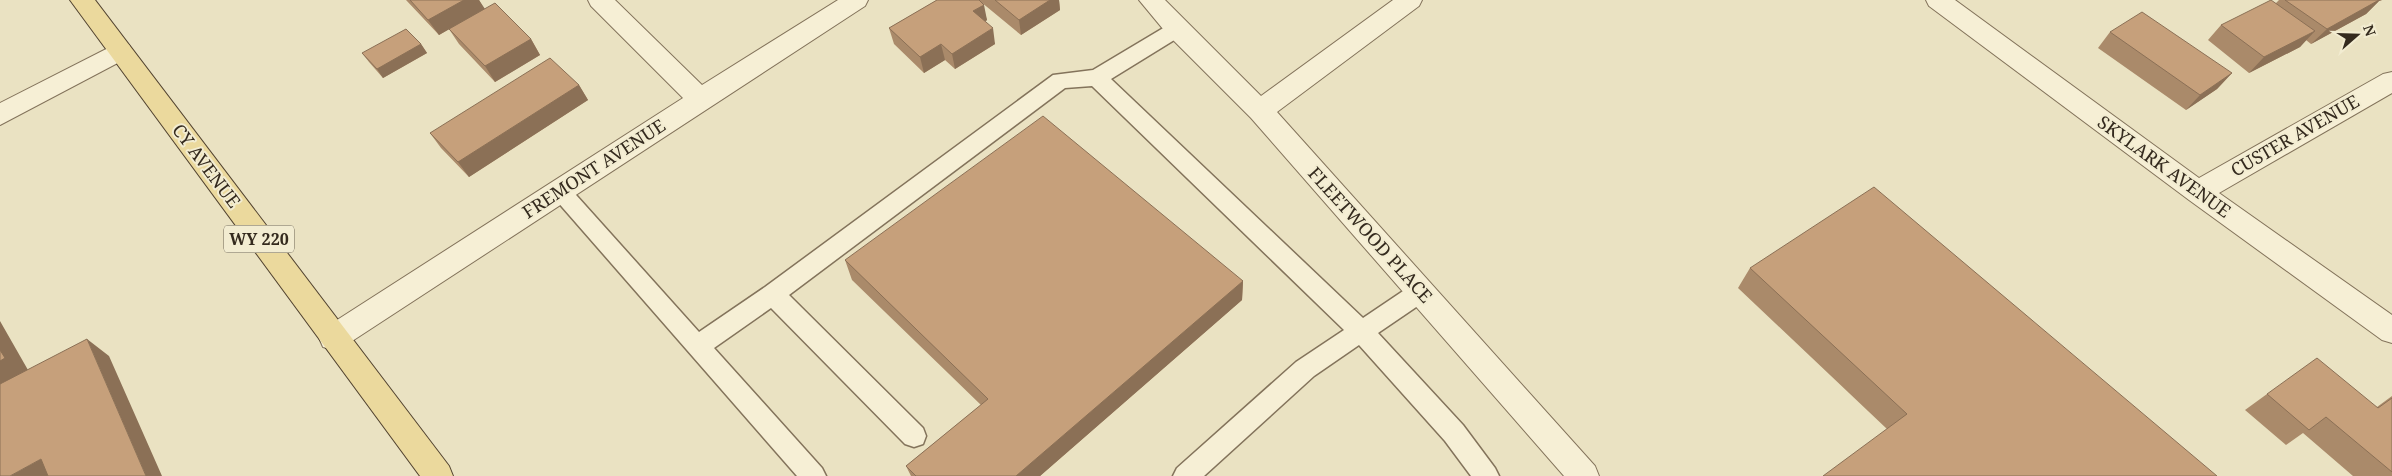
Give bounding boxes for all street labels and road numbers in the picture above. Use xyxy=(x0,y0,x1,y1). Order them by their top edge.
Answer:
street label: CUSTER AVENUE xyxy=(2226,89,2363,182)
street label: SKYLARK AVENUE xyxy=(2093,110,2236,223)
street label: FREMONT AVENUE xyxy=(517,113,670,223)
street label: CY AVENUE xyxy=(167,118,246,212)
street label: FLEETWOOD PLACE xyxy=(1303,161,1438,307)
road number: WY 220 xyxy=(224,225,294,252)

